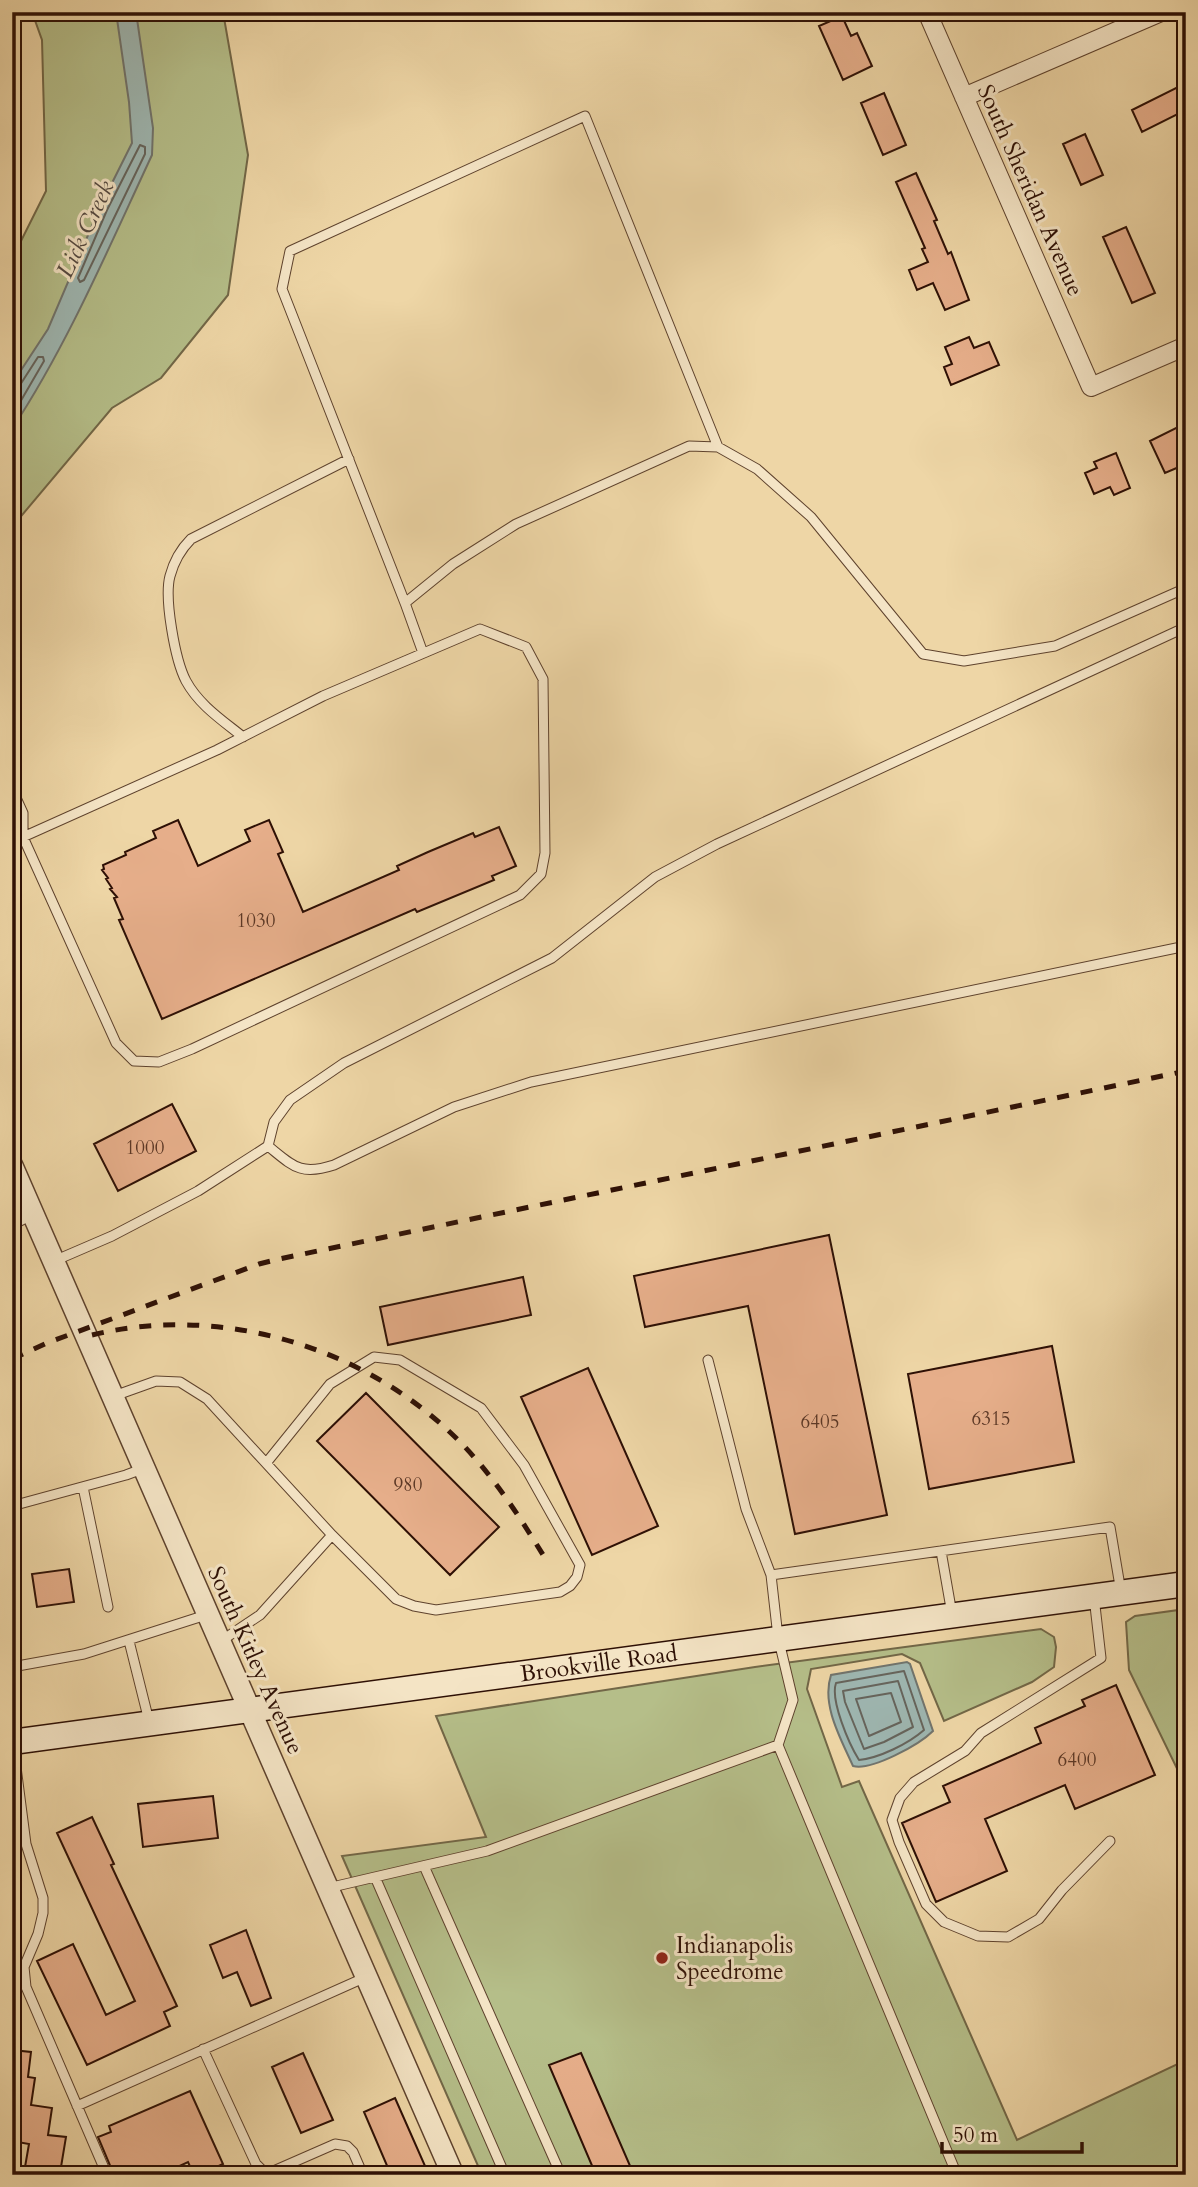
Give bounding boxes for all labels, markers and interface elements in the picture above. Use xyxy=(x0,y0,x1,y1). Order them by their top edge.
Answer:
street label: South Sheridan Avenue xyxy=(970,80,1091,301)
water label: Lick Creek xyxy=(49,175,122,283)
house number: 1030 xyxy=(237,908,276,934)
house number: 1000 xyxy=(126,1135,165,1161)
house number: 6315 xyxy=(972,1406,1010,1432)
house number: 6405 xyxy=(801,1409,839,1435)
house number: 980 xyxy=(393,1472,423,1498)
street label: South Kitley Avenue xyxy=(200,1561,311,1759)
street label: Brookville Road xyxy=(518,1638,680,1689)
house number: 6400 xyxy=(1058,1747,1097,1773)
place label: Indianapolis Speedrome xyxy=(676,1930,793,1987)
marker: Indianapolis Speedrome xyxy=(654,1950,670,1966)
scale bar xyxy=(942,2110,1082,2154)
text: 50 m xyxy=(953,2121,998,2150)

